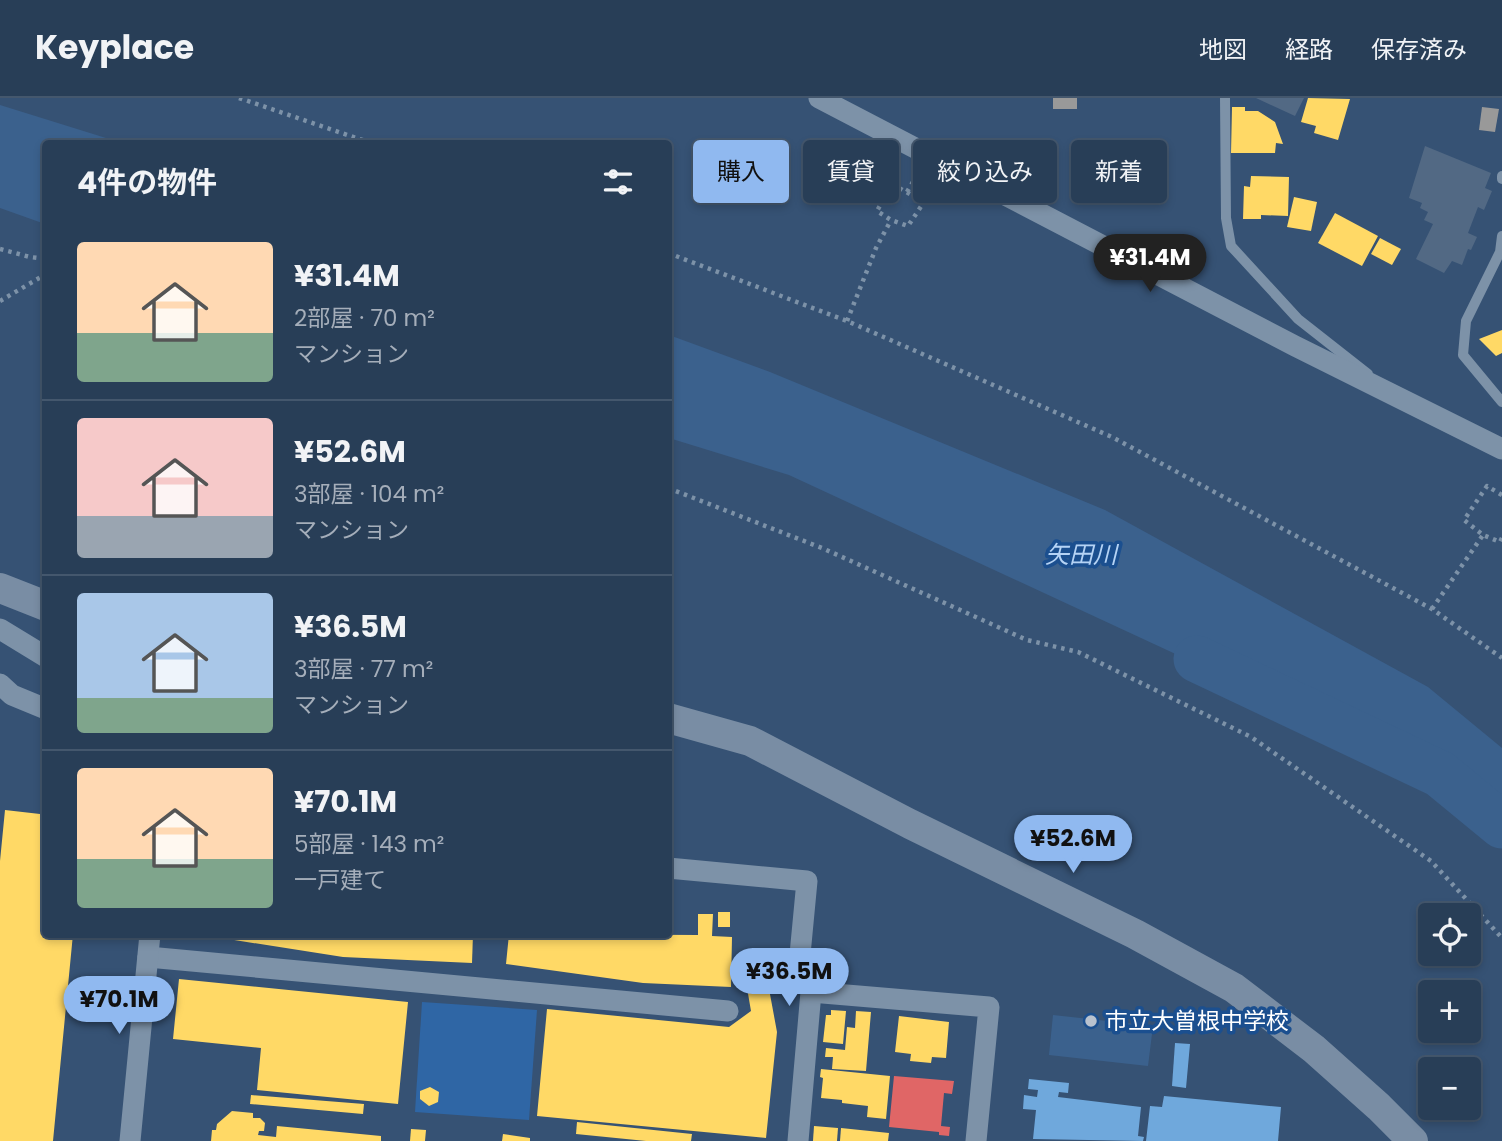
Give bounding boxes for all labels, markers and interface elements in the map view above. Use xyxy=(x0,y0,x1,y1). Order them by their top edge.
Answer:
text: Keyplace xyxy=(35,24,194,71)
text: 地図 xyxy=(1199,33,1247,66)
text: 経路 xyxy=(1285,33,1333,66)
text: 保存済み xyxy=(1371,33,1467,66)
chip: 購入 xyxy=(693,140,789,203)
chip: 賃貸 xyxy=(803,140,899,203)
chip: 絞り込み xyxy=(913,140,1057,203)
chip: 新着 xyxy=(1071,140,1167,203)
text: 4件の物件 xyxy=(77,161,217,204)
icon: filters xyxy=(599,163,637,201)
pin: ¥31.4M xyxy=(1093,234,1207,294)
text: ¥31.4M xyxy=(1109,241,1191,273)
text: ¥31.4M xyxy=(294,254,400,297)
icon: home xyxy=(133,270,217,354)
text: 2部屋 · 70 m² xyxy=(294,302,435,334)
text: マンション xyxy=(294,338,409,370)
text: ¥52.6M xyxy=(294,430,406,473)
icon: home xyxy=(133,446,217,530)
text: 3部屋 · 104 m² xyxy=(294,478,444,510)
text: マンション xyxy=(294,514,409,546)
water label: 矢田川 xyxy=(1045,538,1120,571)
text: ¥36.5M xyxy=(294,605,407,648)
icon: home xyxy=(133,621,217,705)
text: 3部屋 · 77 m² xyxy=(294,653,433,685)
text: マンション xyxy=(294,689,409,721)
text: ¥70.1M xyxy=(294,780,397,823)
icon: home xyxy=(133,796,217,880)
pin: ¥52.6M xyxy=(1016,816,1130,875)
text: ¥52.6M xyxy=(1030,822,1116,854)
text: 5部屋 · 143 m² xyxy=(294,828,444,860)
text: 一戸建て xyxy=(294,864,386,896)
map controls xyxy=(1418,903,1481,1120)
button: locate xyxy=(1418,903,1481,966)
pin: ¥36.5M xyxy=(732,948,846,1008)
text: ¥36.5M xyxy=(746,955,832,987)
pin: ¥70.1M xyxy=(62,976,176,1036)
button: + xyxy=(1418,980,1481,1043)
text: ¥70.1M xyxy=(80,983,158,1015)
place label: 市立大曽根中学校 xyxy=(1105,1005,1289,1037)
marker: 市立大曽根中学校 xyxy=(1083,1013,1099,1029)
button: − xyxy=(1418,1057,1481,1120)

